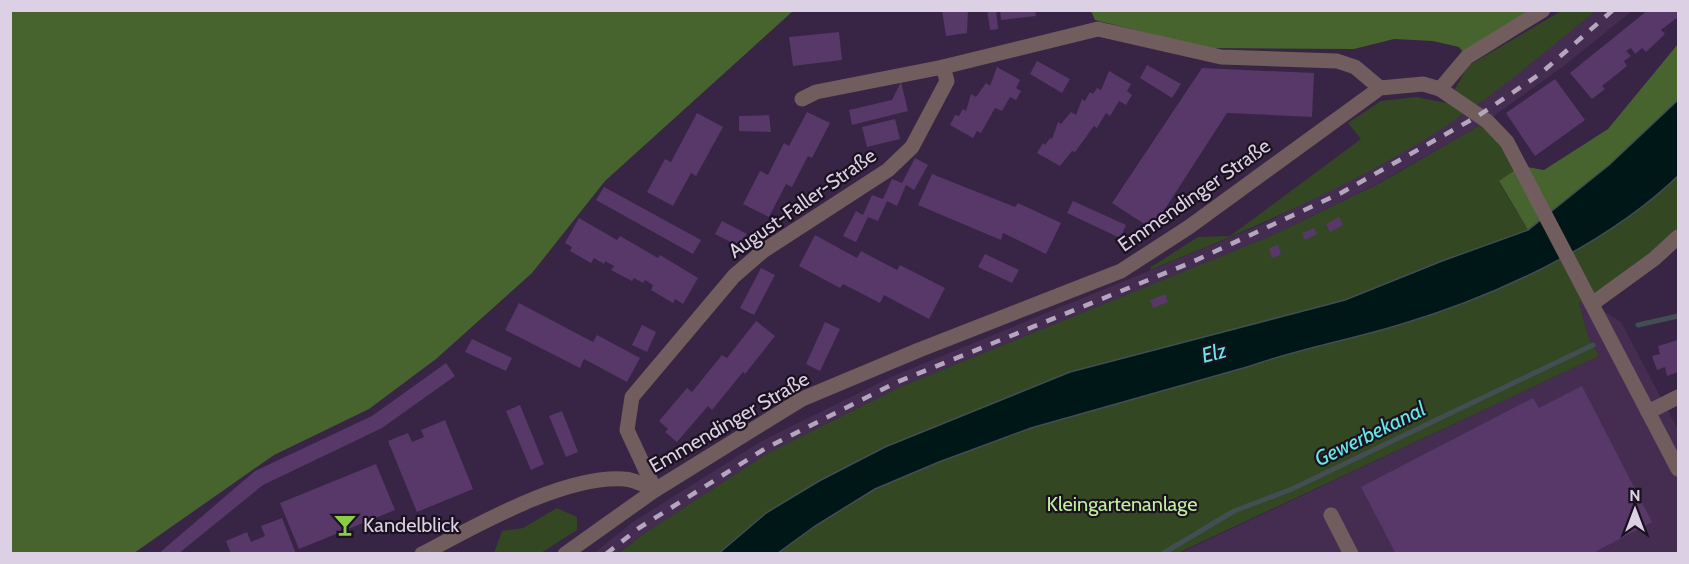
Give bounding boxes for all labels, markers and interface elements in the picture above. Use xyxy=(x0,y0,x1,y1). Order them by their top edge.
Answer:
street label: Emmendinger Straße xyxy=(1113,133,1275,257)
street label: August-Faller-Straße xyxy=(724,143,880,263)
water label: Elz xyxy=(1199,337,1230,368)
street label: Emmendinger Straße xyxy=(645,366,813,478)
water label: Gewerbekanal xyxy=(1310,396,1429,471)
north arrow xyxy=(1605,480,1665,540)
text: N xyxy=(1629,486,1641,505)
park label: Kleingartenanlage xyxy=(1047,492,1197,516)
bar icon: Kandelblick xyxy=(332,512,358,538)
place label: Kandelblick xyxy=(363,513,459,537)

